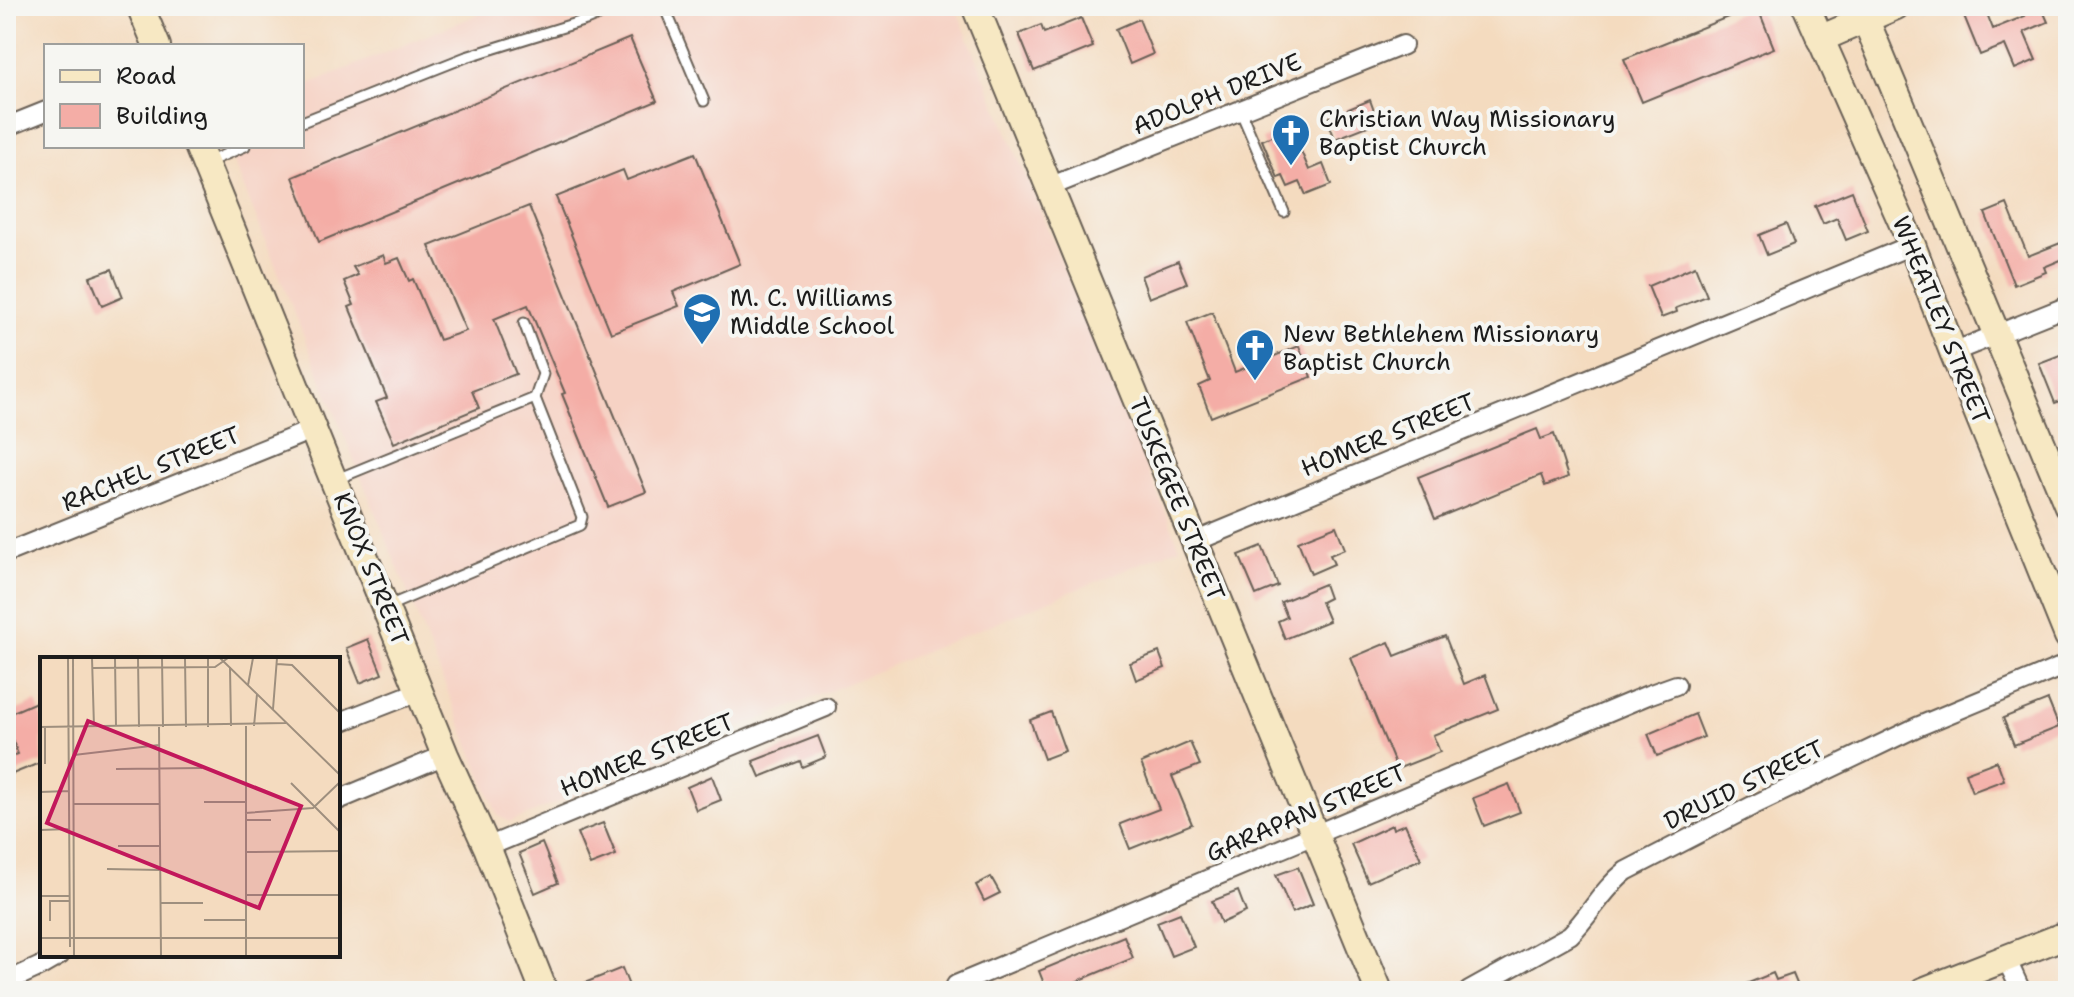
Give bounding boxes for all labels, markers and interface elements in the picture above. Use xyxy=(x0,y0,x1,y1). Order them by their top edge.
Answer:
legend xyxy=(44,44,304,148)
street label: ADOLPH DRIVE xyxy=(1128,46,1306,142)
text: Road xyxy=(116,60,176,92)
text: Building xyxy=(116,100,208,132)
place label: Christian Way Missionary Baptist Church xyxy=(1319,103,1616,163)
church icon: Christian Way Missionary Baptist Church xyxy=(1270,112,1312,167)
street label: WHEATLEY STREET xyxy=(1885,211,1997,429)
place label: M. C. Williams Middle School xyxy=(730,282,895,342)
school or university icon: M. C. Williams Middle School xyxy=(681,291,723,346)
place label: New Bethlehem Missionary Baptist Church xyxy=(1283,318,1599,378)
church icon: New Bethlehem Missionary Baptist Church xyxy=(1234,327,1276,382)
street label: HOMER STREET xyxy=(1296,385,1480,485)
street label: TUSKEGEE STREET xyxy=(1122,393,1232,606)
street label: RACHEL STREET xyxy=(57,419,245,519)
street label: KNOX STREET xyxy=(326,488,416,650)
inset map xyxy=(40,657,340,957)
street label: HOMER STREET xyxy=(555,705,739,805)
street label: DRUID STREET xyxy=(1659,732,1829,838)
street label: GARAPAN STREET xyxy=(1201,756,1411,870)

